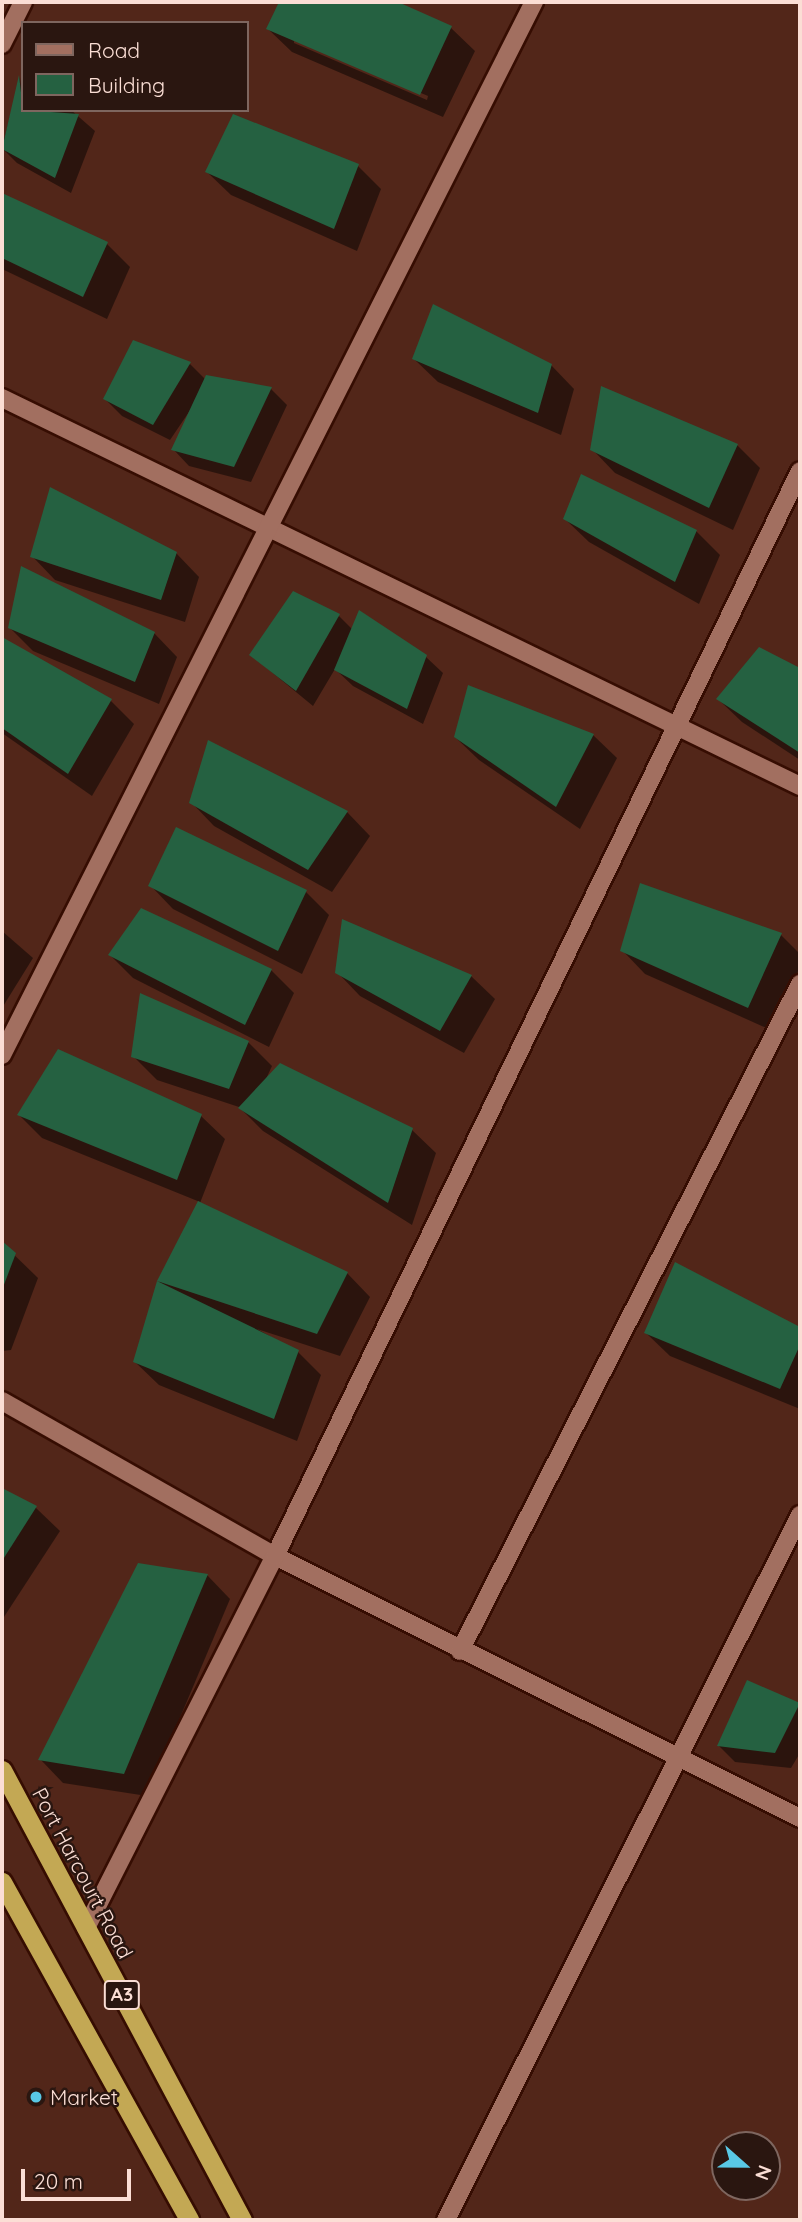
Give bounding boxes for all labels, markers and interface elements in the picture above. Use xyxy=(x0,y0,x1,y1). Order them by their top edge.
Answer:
legend xyxy=(21,21,248,112)
text: Road xyxy=(88,37,140,63)
text: Building xyxy=(88,72,165,98)
street label: Port Harcourt Road xyxy=(27,1783,139,1963)
road number: A3 xyxy=(103,1980,141,2010)
place label: Market xyxy=(50,2084,118,2110)
marker: Market xyxy=(28,2089,44,2105)
north arrow xyxy=(711,2131,781,2201)
scale bar xyxy=(24,2156,135,2200)
text: N xyxy=(750,2162,777,2184)
text: 20 m xyxy=(34,2168,83,2194)

